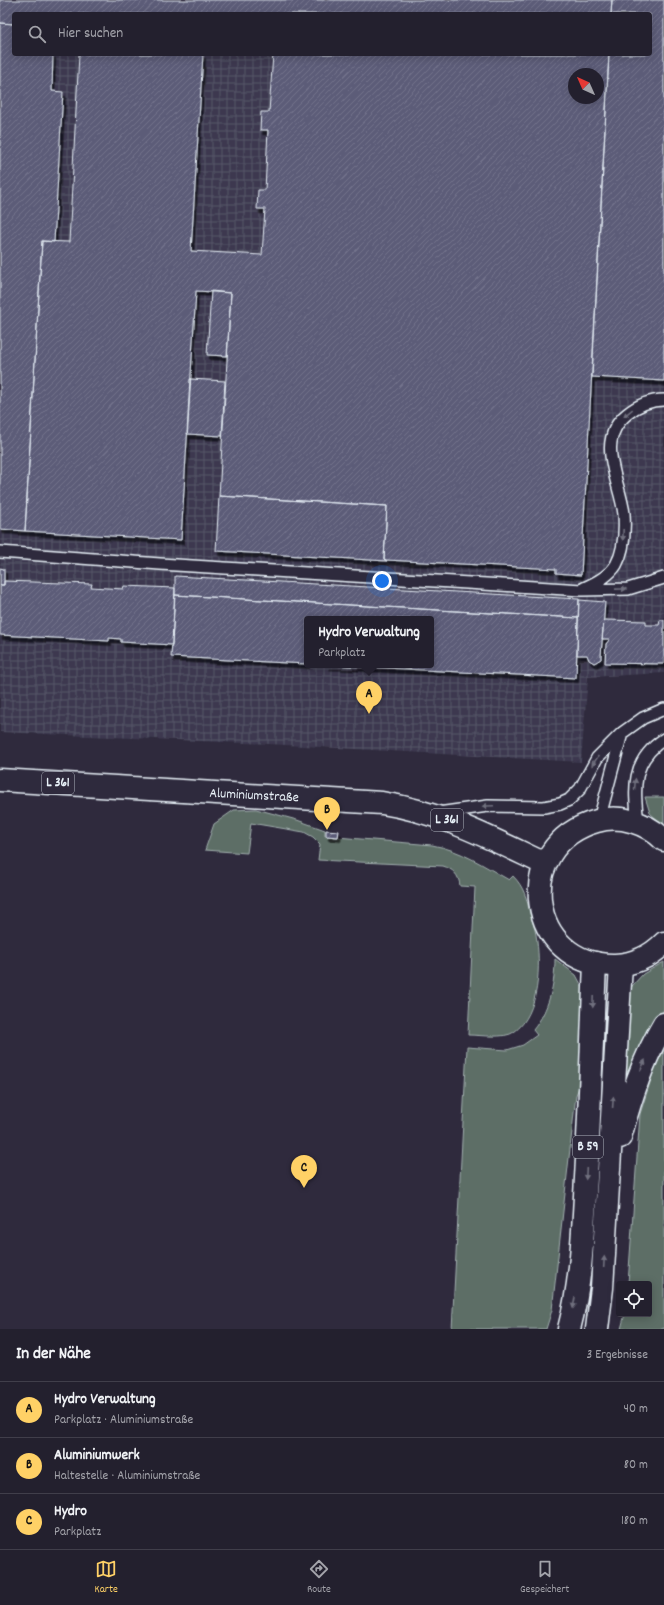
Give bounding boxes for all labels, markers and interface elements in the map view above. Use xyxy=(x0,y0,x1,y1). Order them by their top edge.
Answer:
search box xyxy=(12,12,652,56)
icon: search xyxy=(26,23,48,45)
text: Hier suchen xyxy=(58,23,123,45)
north arrow xyxy=(568,68,604,104)
one-way arrow xyxy=(623,409,634,417)
one-way arrow xyxy=(620,529,626,542)
your location xyxy=(372,571,392,591)
one-way arrow xyxy=(615,586,628,592)
popup xyxy=(304,616,434,668)
text: Hydro Verwaltung xyxy=(318,622,420,644)
text: Parkplatz xyxy=(318,644,365,663)
pin: A xyxy=(356,681,382,714)
one-way arrow xyxy=(591,756,599,766)
road number: L 361 xyxy=(42,772,74,794)
one-way arrow xyxy=(632,778,639,790)
street label: Aluminiumstraße xyxy=(209,784,299,808)
pin: B xyxy=(314,797,340,830)
one-way arrow xyxy=(482,803,494,810)
road number: L 361 xyxy=(431,809,463,831)
one-way arrow xyxy=(590,996,596,1009)
one-way arrow xyxy=(640,1059,646,1070)
one-way arrow xyxy=(609,1096,616,1108)
road number: B 59 xyxy=(573,1136,603,1158)
pin: C xyxy=(291,1155,317,1188)
one-way arrow xyxy=(583,1168,590,1180)
one-way arrow xyxy=(600,1256,607,1268)
map controls xyxy=(616,1281,652,1317)
button: locate xyxy=(616,1281,652,1317)
one-way arrow xyxy=(571,1297,577,1309)
text: In der Nähe xyxy=(16,1343,91,1367)
text: 3 Ergebnisse xyxy=(586,1346,648,1365)
text: Hydro Verwaltung xyxy=(54,1389,156,1411)
text: A xyxy=(25,1400,33,1419)
text: 40 m xyxy=(624,1400,648,1419)
text: Parkplatz · Aluminiumstraße xyxy=(54,1411,193,1430)
text: Aluminiumwerk xyxy=(54,1445,140,1467)
text: B xyxy=(26,1456,32,1475)
text: 80 m xyxy=(624,1456,648,1475)
text: Haltestelle · Aluminiumstraße xyxy=(54,1467,200,1486)
text: Hydro xyxy=(54,1501,87,1523)
text: C xyxy=(26,1512,32,1531)
text: 180 m xyxy=(621,1512,648,1531)
text: Parkplatz xyxy=(54,1523,101,1542)
tab: Karte xyxy=(95,1558,118,1598)
tab: Route xyxy=(307,1558,331,1598)
tab: Gespeichert xyxy=(520,1558,569,1598)

